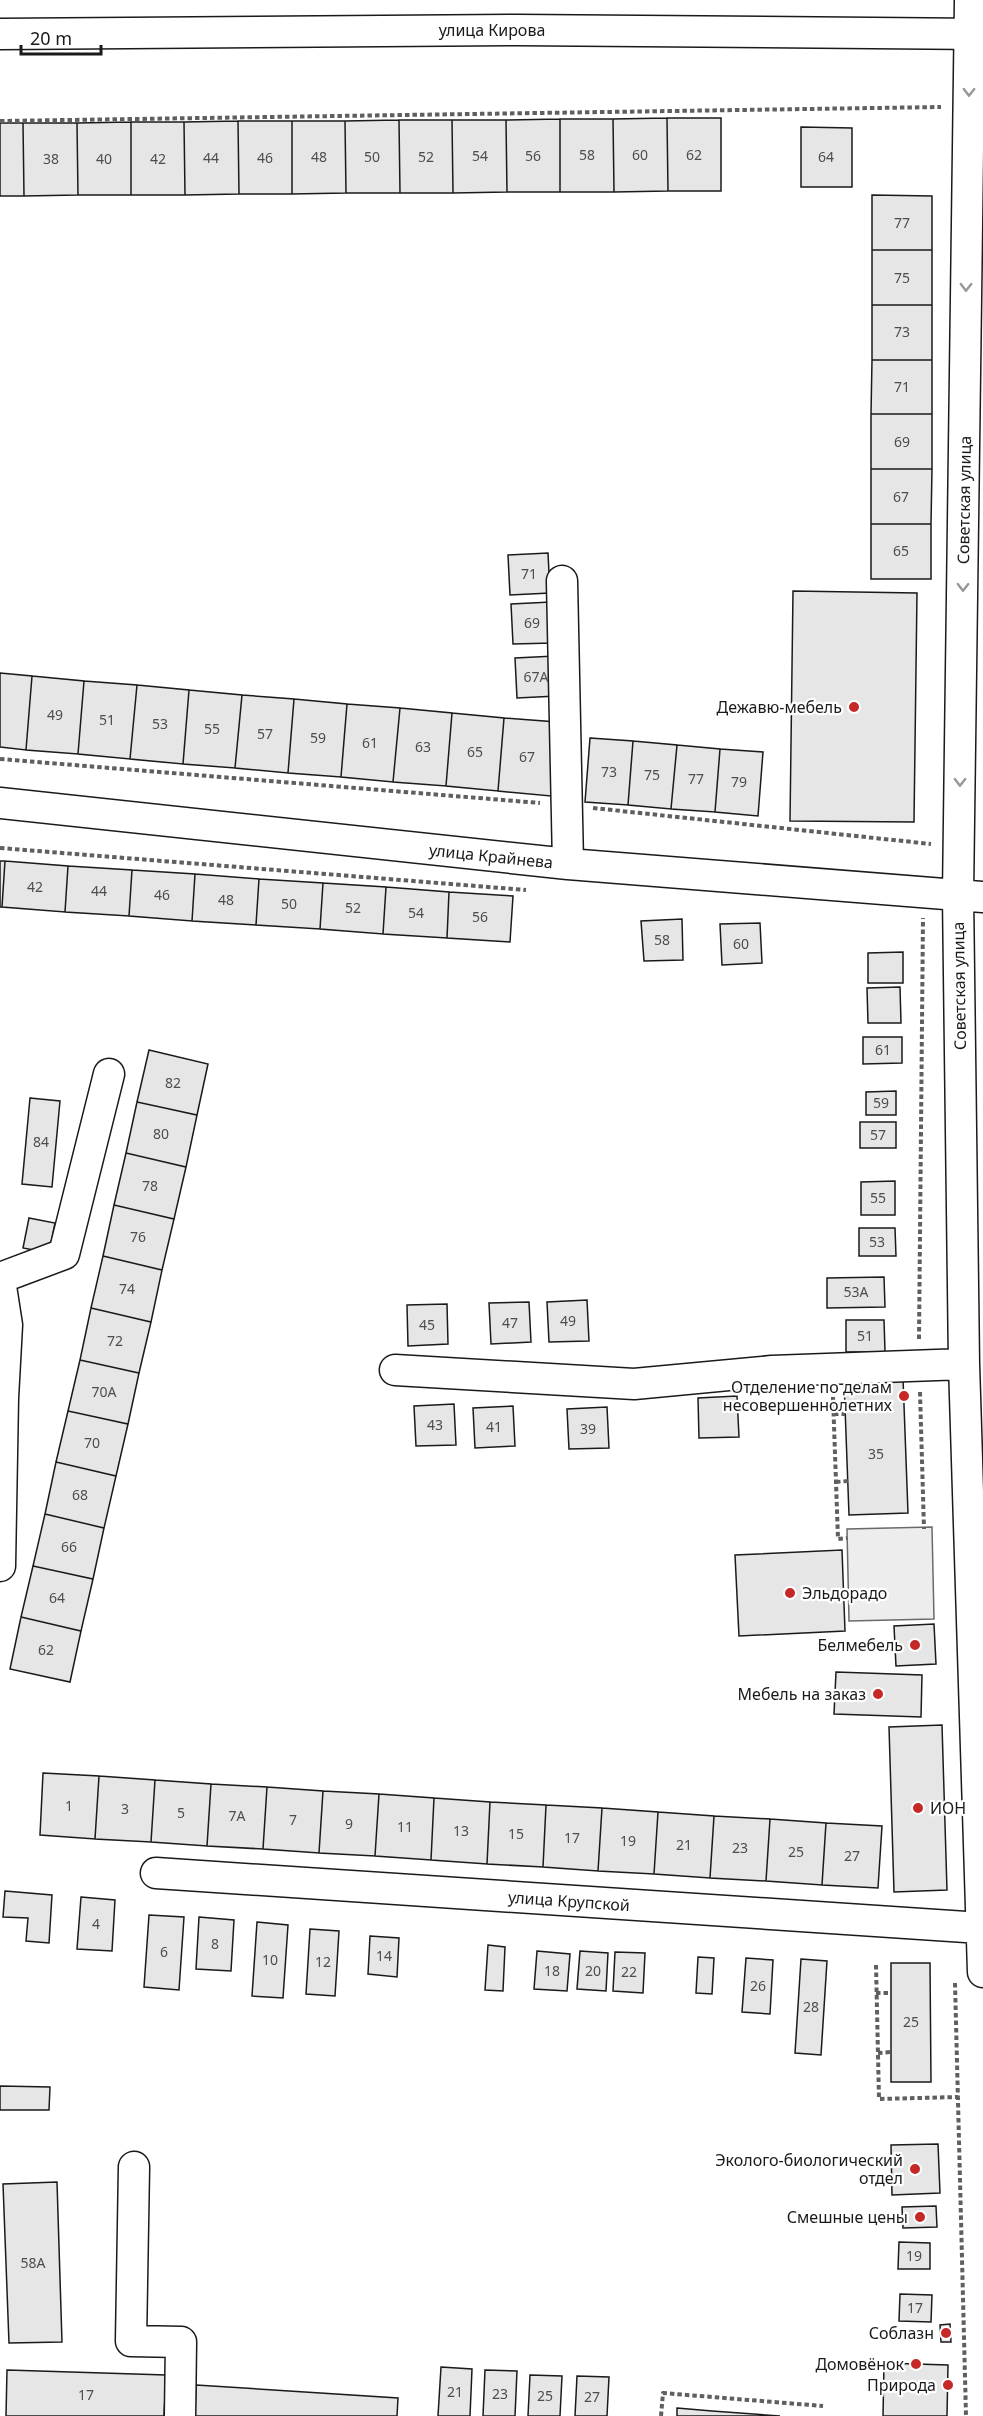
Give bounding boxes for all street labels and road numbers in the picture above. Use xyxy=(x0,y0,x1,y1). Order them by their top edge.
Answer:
street label: улица Кирова xyxy=(439,19,545,41)
street label: Советская улица xyxy=(952,436,976,564)
street label: улица Крайнева xyxy=(428,839,554,873)
street label: Советская улица xyxy=(947,922,971,1050)
street label: улица Крупской xyxy=(507,1886,631,1916)

